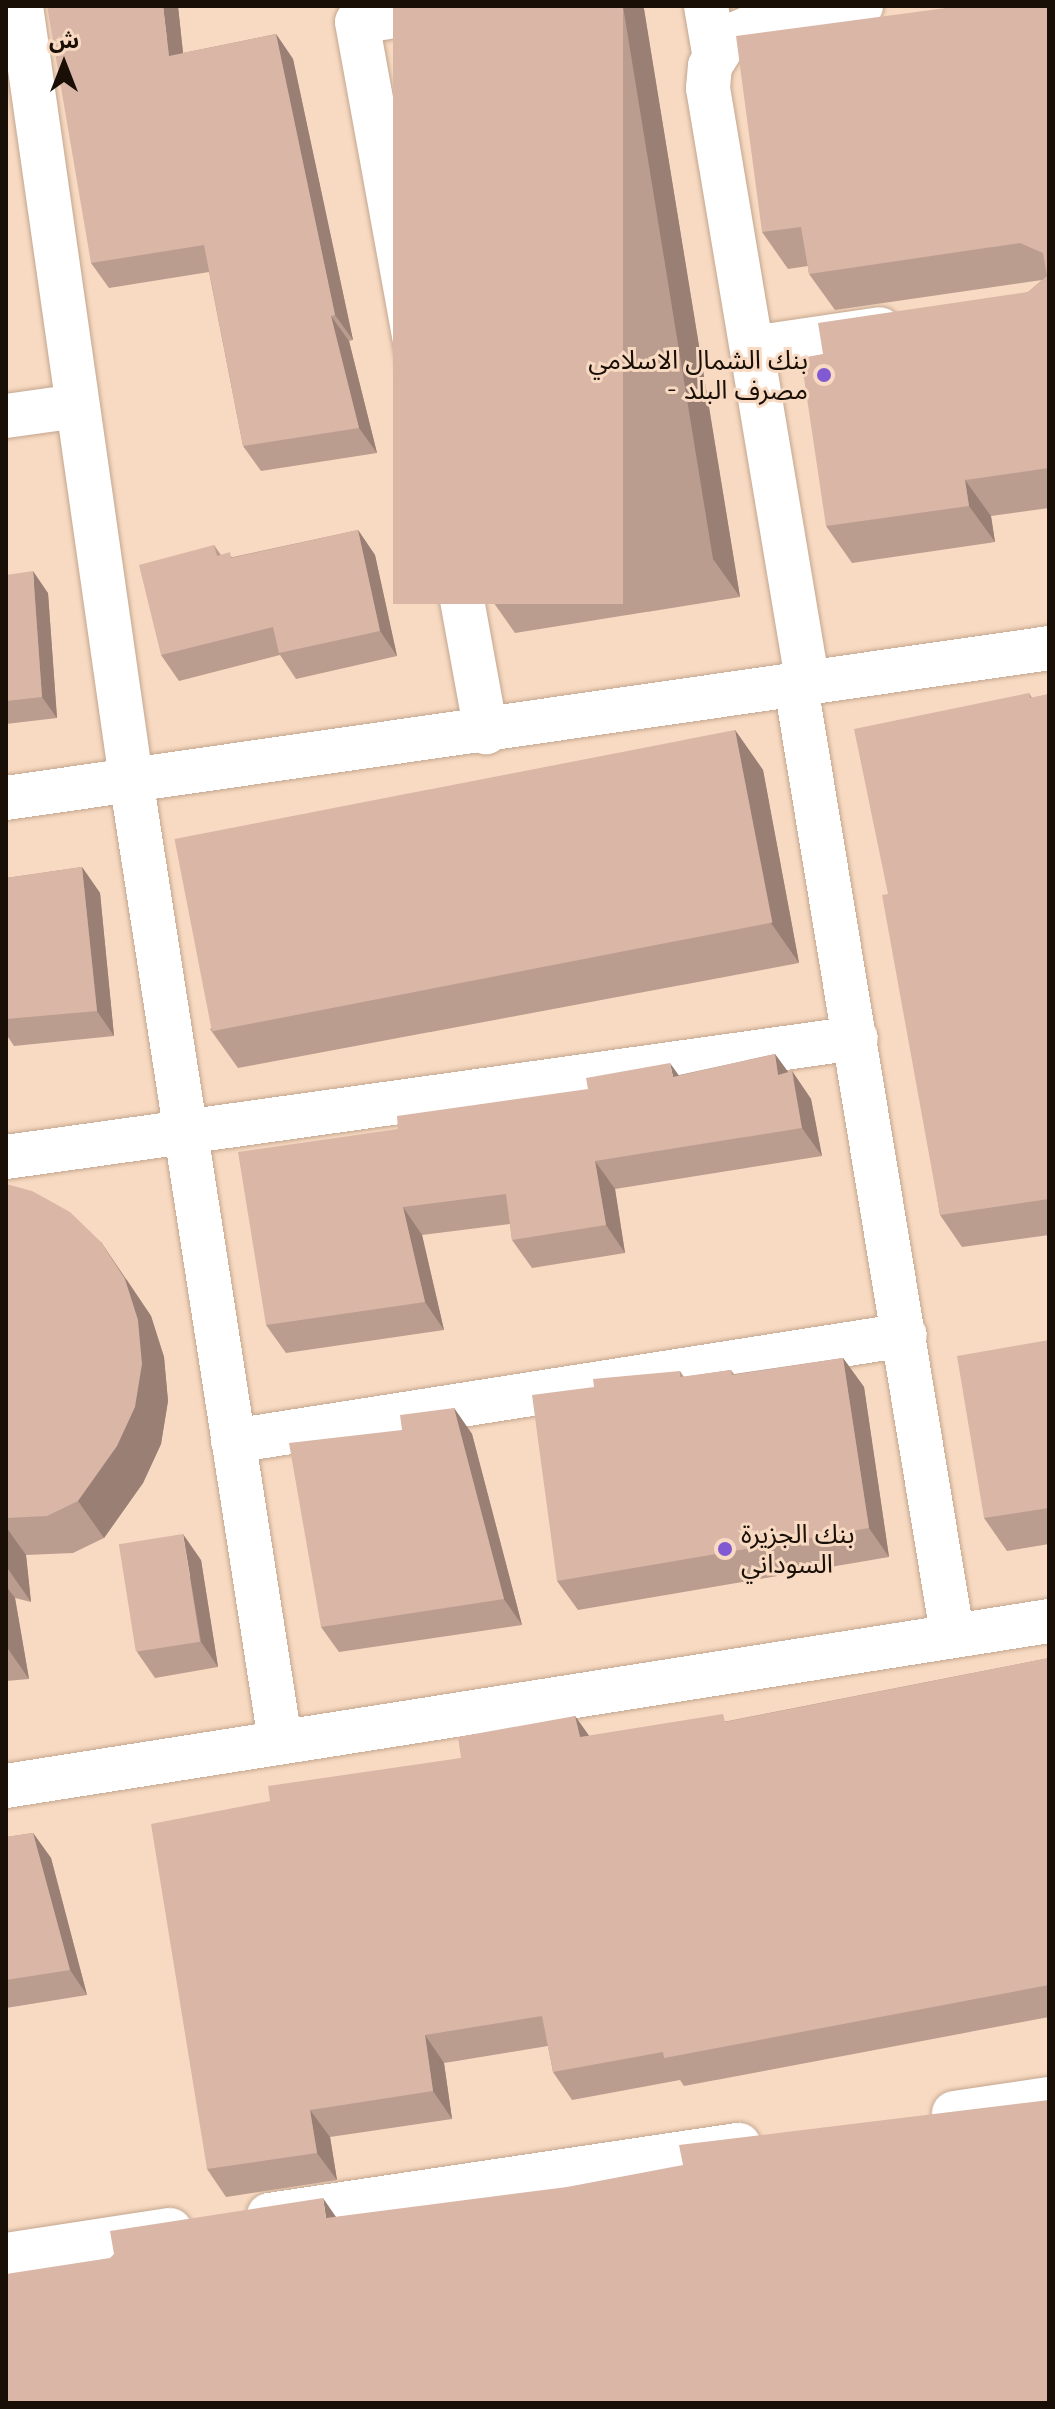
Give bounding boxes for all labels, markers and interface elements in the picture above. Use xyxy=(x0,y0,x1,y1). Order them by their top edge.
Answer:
north arrow xyxy=(24,24,104,104)
text: ش xyxy=(49,26,79,54)
place label: بنك الشمال الاسلامي - مصرف البلد xyxy=(588,344,808,406)
marker: بنك الشمال الاسلامي - مصرف البلد xyxy=(815,366,833,384)
place label: بنك الجزيرة السوداني xyxy=(741,1518,855,1580)
marker: بنك الجزيرة السوداني xyxy=(716,1540,734,1558)

